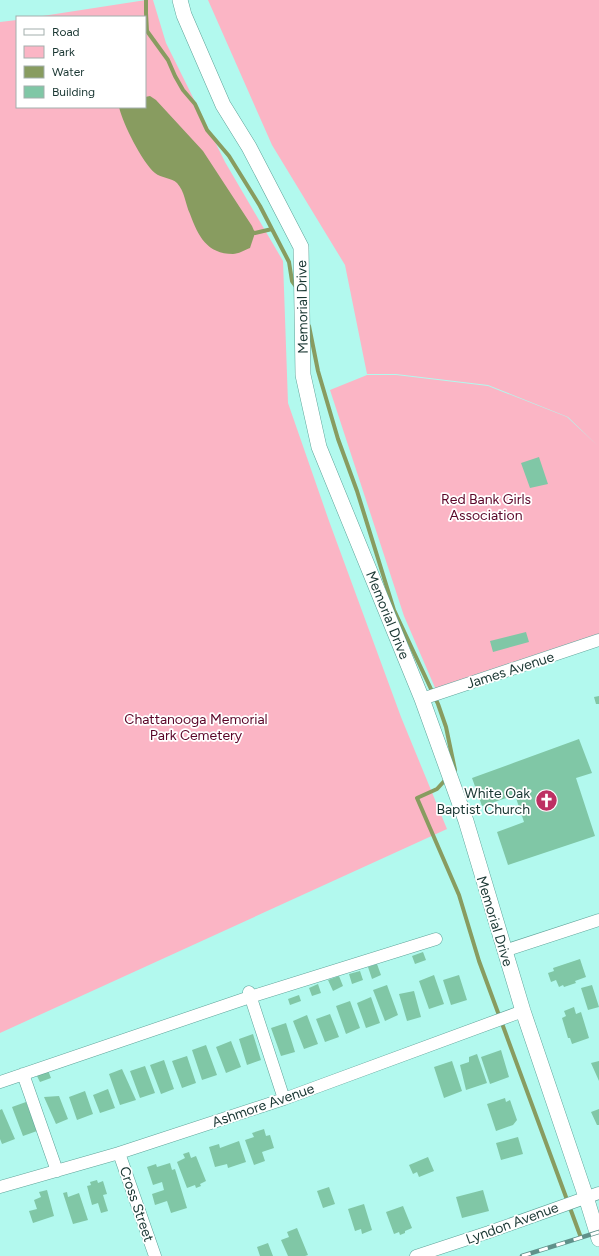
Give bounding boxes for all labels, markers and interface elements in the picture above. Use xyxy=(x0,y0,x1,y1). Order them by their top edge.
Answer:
legend xyxy=(16,16,146,108)
text: Road xyxy=(52,25,80,39)
text: Park xyxy=(52,45,75,59)
text: Water xyxy=(52,65,84,79)
text: Building xyxy=(52,85,95,99)
street label: Memorial Drive xyxy=(293,260,312,354)
park label: Red Bank Girls Association xyxy=(441,491,531,524)
street label: Memorial Drive xyxy=(362,569,413,662)
street label: James Avenue xyxy=(464,648,557,693)
park label: Chattanooga Memorial Park Cemetery xyxy=(124,711,268,744)
place label: White Oak Baptist Church xyxy=(436,785,530,818)
church icon: White Oak Baptist Church xyxy=(533,788,559,814)
street label: Memorial Drive xyxy=(473,874,516,969)
street label: Ashmore Avenue xyxy=(210,1080,317,1131)
street label: Cross Street xyxy=(116,1164,157,1244)
street label: Lyndon Avenue xyxy=(464,1199,561,1248)

